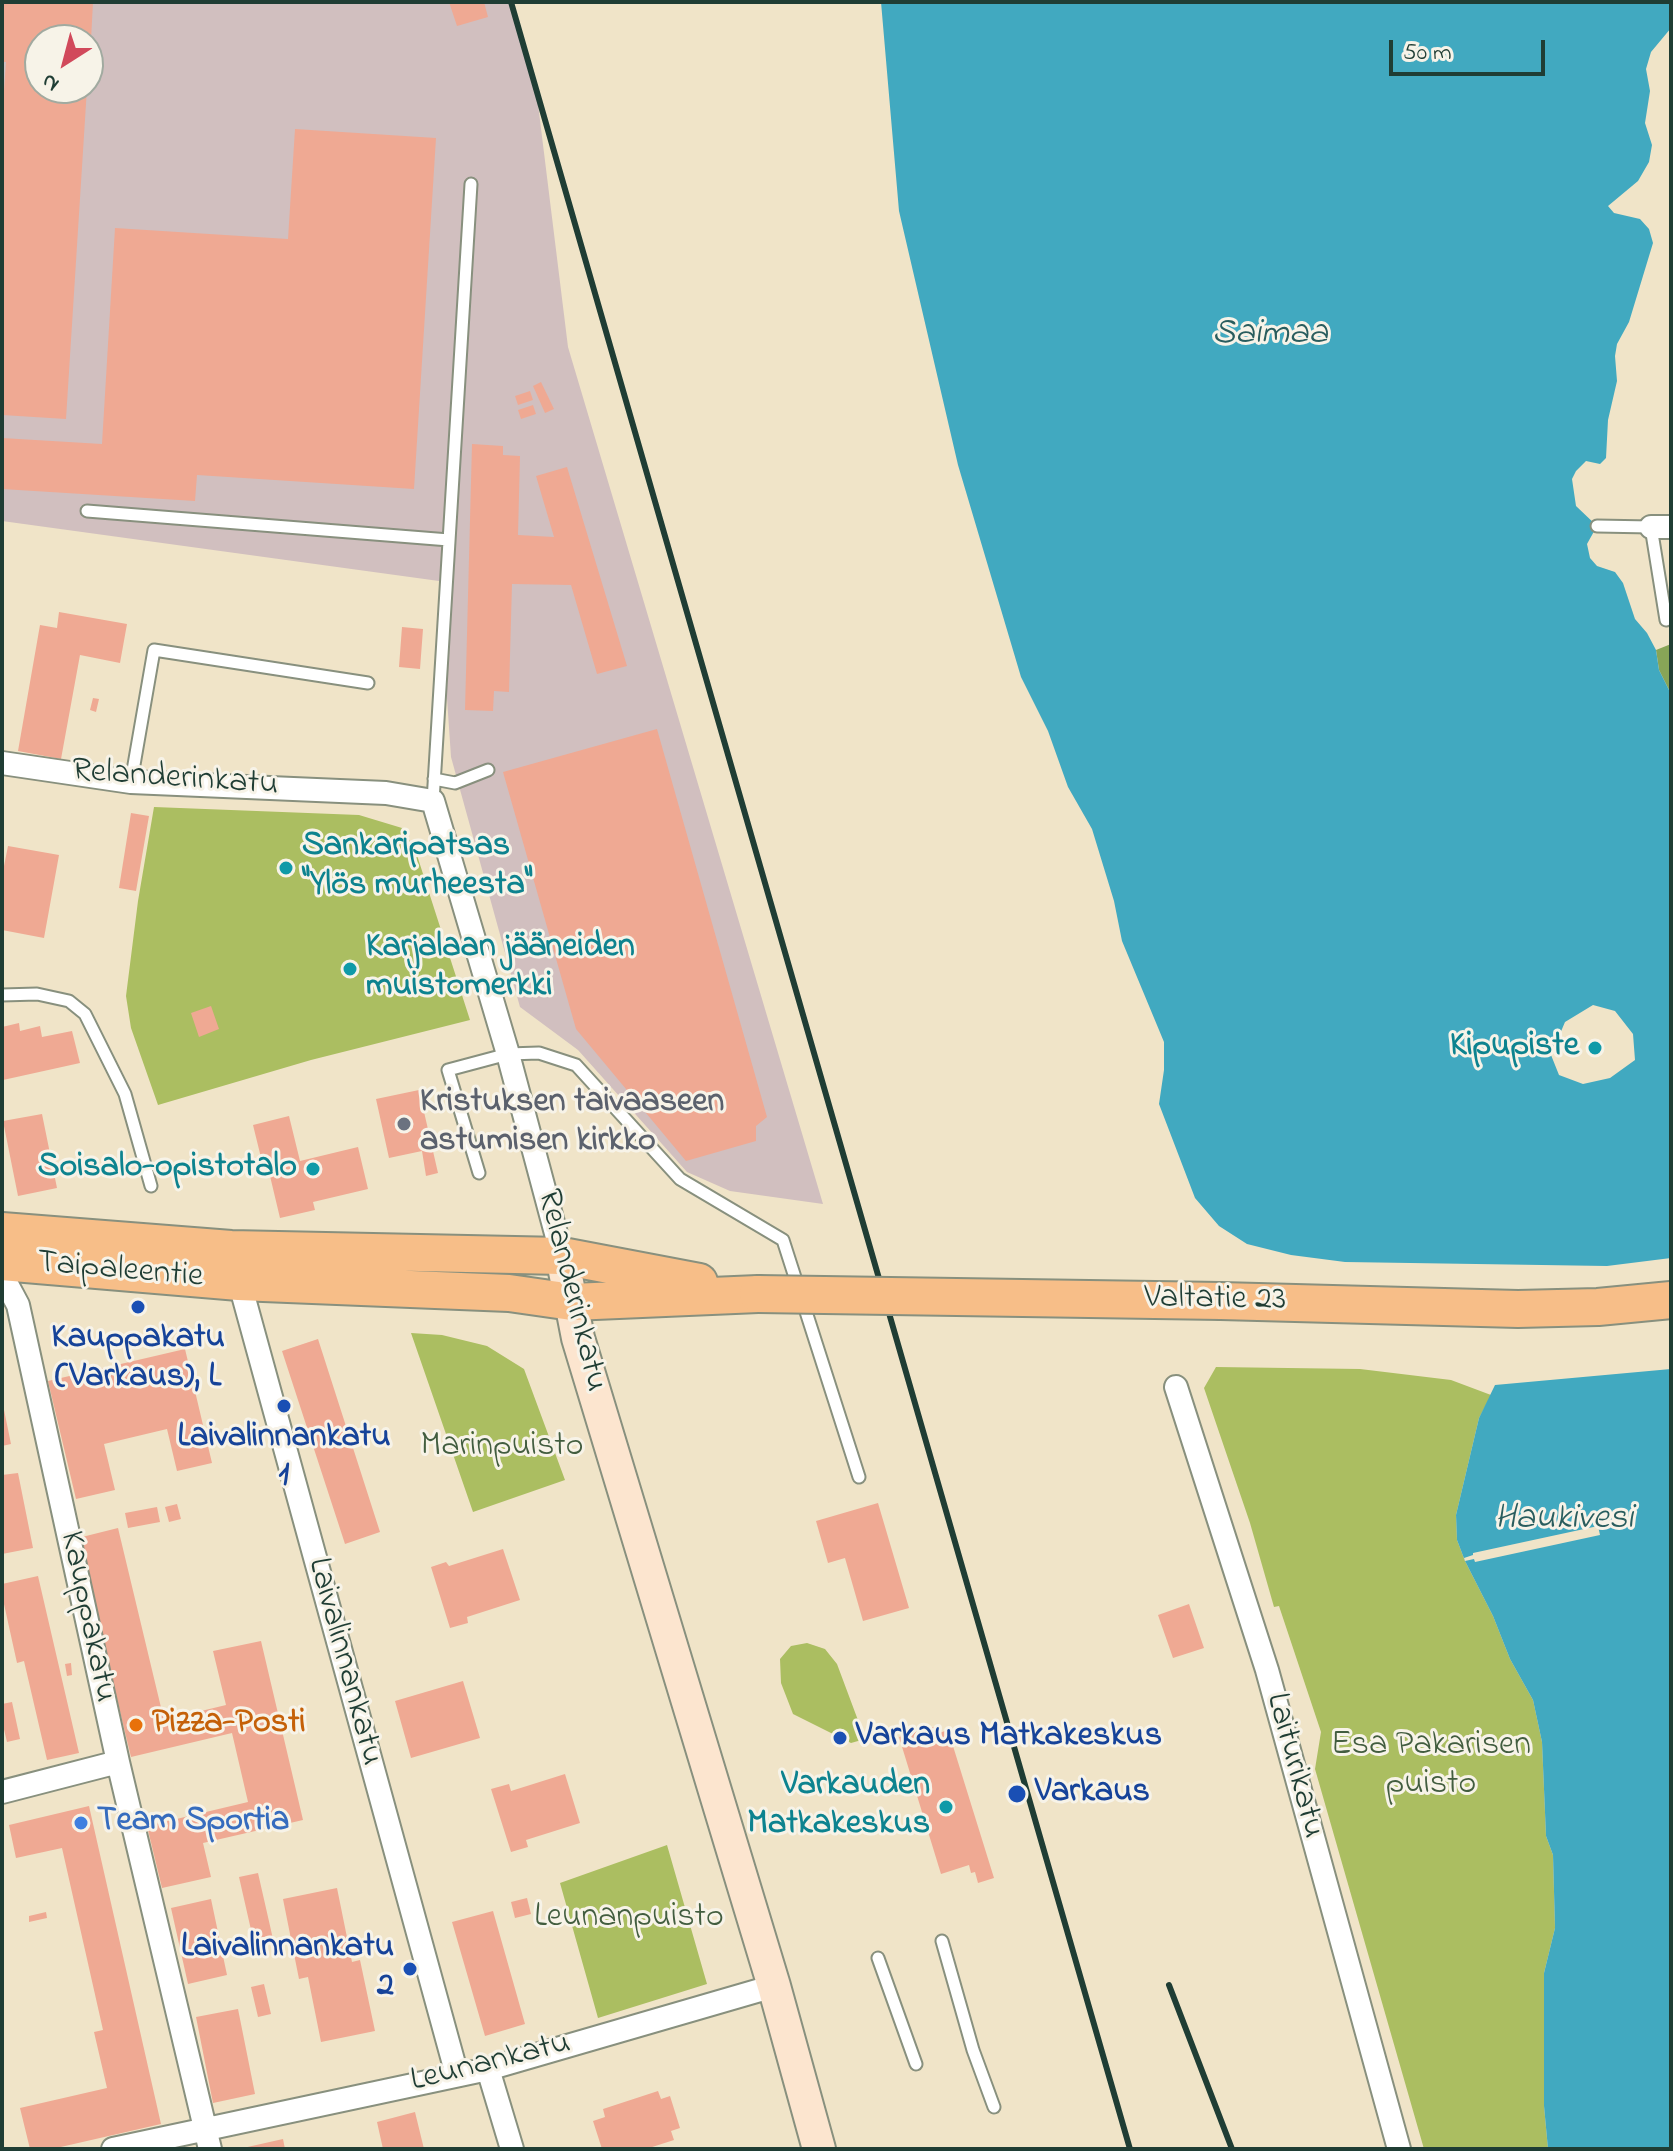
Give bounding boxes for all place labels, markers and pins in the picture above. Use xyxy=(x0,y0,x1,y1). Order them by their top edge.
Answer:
place label: Sankaripatsas "Ylös murheesta" xyxy=(302,828,533,908)
marker: Sankaripatsas "Ylös murheesta" xyxy=(277,859,295,877)
place label: Karjalaan jääneiden muistomerkki xyxy=(366,929,635,1008)
marker: Karjalaan jääneiden muistomerkki xyxy=(341,960,359,978)
place label: Kipupiste xyxy=(1450,1028,1579,1068)
marker: Kipupiste xyxy=(1586,1039,1604,1057)
place label: Kristuksen taivaaseen astumisen kirkko xyxy=(420,1084,724,1164)
marker: Kristuksen taivaaseen astumisen kirkko xyxy=(395,1115,413,1133)
place label: Soisalo-opistotalo xyxy=(38,1149,297,1189)
marker: Soisalo-opistotalo xyxy=(304,1160,322,1178)
marker: Kauppakatu (Varkaus), L xyxy=(129,1298,147,1316)
place label: Kauppakatu (Varkaus), L xyxy=(51,1320,225,1400)
marker: Laivalinnankatu 1 xyxy=(275,1397,293,1415)
place label: Laivalinnankatu 1 xyxy=(177,1419,391,1498)
place label: Pizza-Posti xyxy=(152,1705,306,1745)
marker: Pizza-Posti xyxy=(127,1716,145,1734)
place label: Varkaus Matkakeskus xyxy=(856,1718,1162,1758)
marker: Varkaus Matkakeskus xyxy=(831,1729,849,1747)
place label: Varkauden Matkakeskus xyxy=(747,1767,930,1846)
place label: Varkaus xyxy=(1035,1774,1150,1814)
marker: Varkaus xyxy=(1006,1783,1028,1805)
marker: Varkauden Matkakeskus xyxy=(937,1798,955,1816)
place label: Team Sportia xyxy=(97,1803,289,1843)
marker: Team Sportia xyxy=(72,1814,90,1832)
place label: Laivalinnankatu 2 xyxy=(181,1929,394,2008)
marker: Laivalinnankatu 2 xyxy=(401,1960,419,1978)

